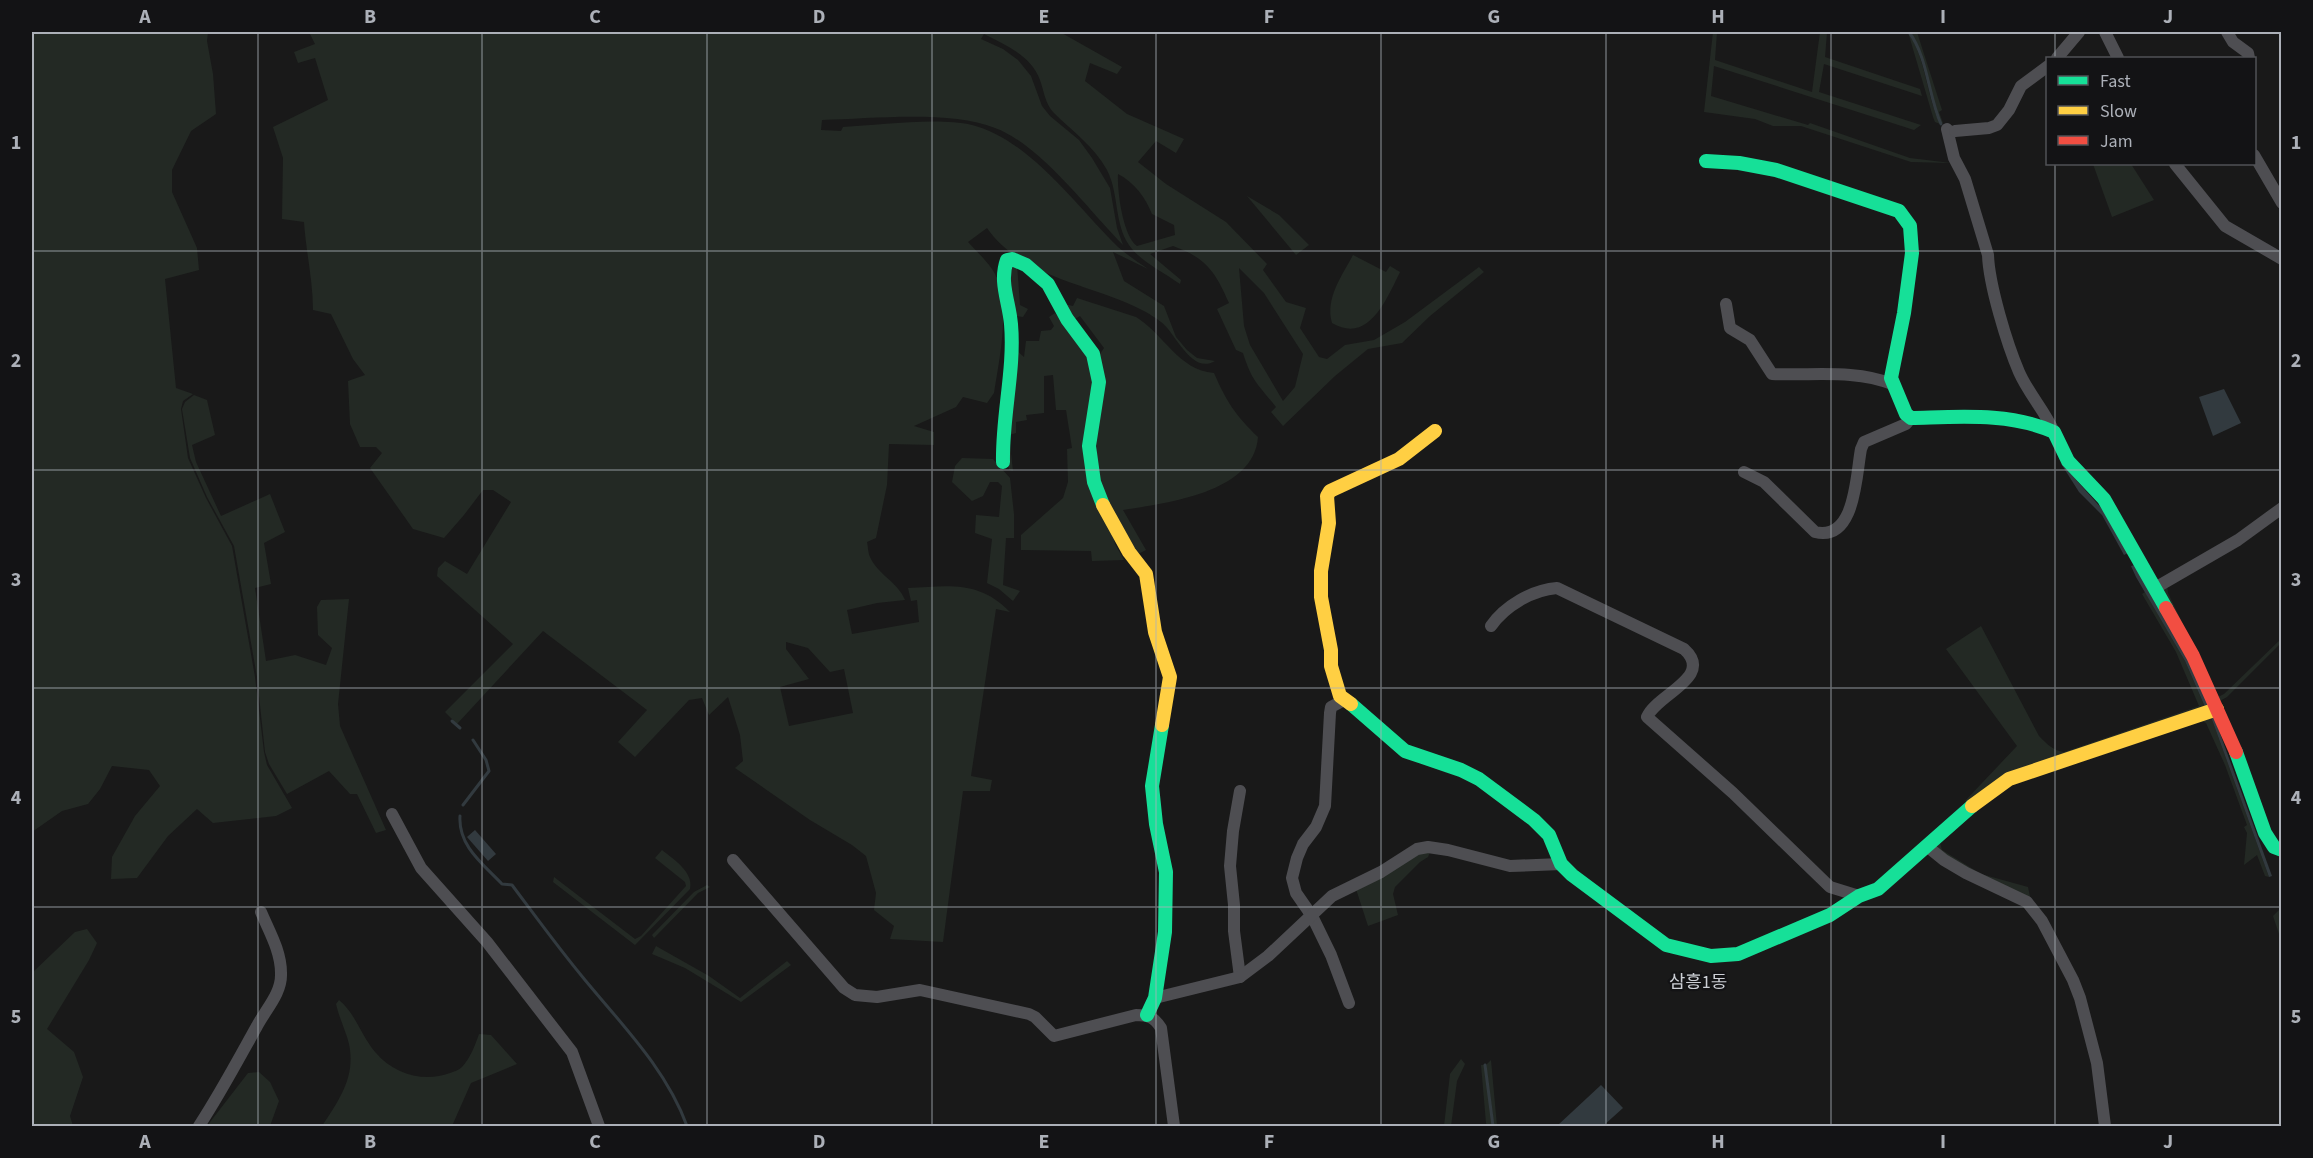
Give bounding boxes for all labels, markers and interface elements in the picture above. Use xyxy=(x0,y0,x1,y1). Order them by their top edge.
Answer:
text: A xyxy=(138,3,151,31)
text: B xyxy=(364,3,376,31)
text: C xyxy=(589,3,601,31)
text: D xyxy=(813,3,825,31)
text: E xyxy=(1039,3,1049,31)
text: F xyxy=(1264,3,1274,31)
text: G xyxy=(1488,3,1500,31)
text: H xyxy=(1711,3,1725,31)
text: I xyxy=(1940,3,1946,31)
text: J xyxy=(2163,3,2173,31)
legend xyxy=(2046,57,2256,165)
text: Fast xyxy=(2100,69,2131,94)
text: Slow xyxy=(2100,99,2137,124)
text: 1 xyxy=(11,129,21,157)
text: Jam xyxy=(2100,129,2133,154)
text: 1 xyxy=(2291,129,2301,157)
text: 2 xyxy=(11,347,21,375)
text: 2 xyxy=(2291,347,2301,375)
text: 3 xyxy=(11,566,21,594)
text: 3 xyxy=(2291,566,2301,594)
text: 4 xyxy=(11,784,22,812)
text: 4 xyxy=(2291,784,2302,812)
district label: 삼흥1동 xyxy=(1669,970,1727,995)
text: 5 xyxy=(11,1003,21,1031)
text: 5 xyxy=(2291,1003,2301,1031)
text: A xyxy=(138,1128,151,1156)
text: B xyxy=(364,1128,376,1156)
text: C xyxy=(589,1128,601,1156)
text: D xyxy=(813,1128,825,1156)
text: E xyxy=(1039,1128,1049,1156)
text: F xyxy=(1264,1128,1274,1156)
text: G xyxy=(1488,1128,1500,1156)
text: H xyxy=(1711,1128,1725,1156)
text: I xyxy=(1940,1128,1946,1156)
text: J xyxy=(2163,1128,2173,1156)

